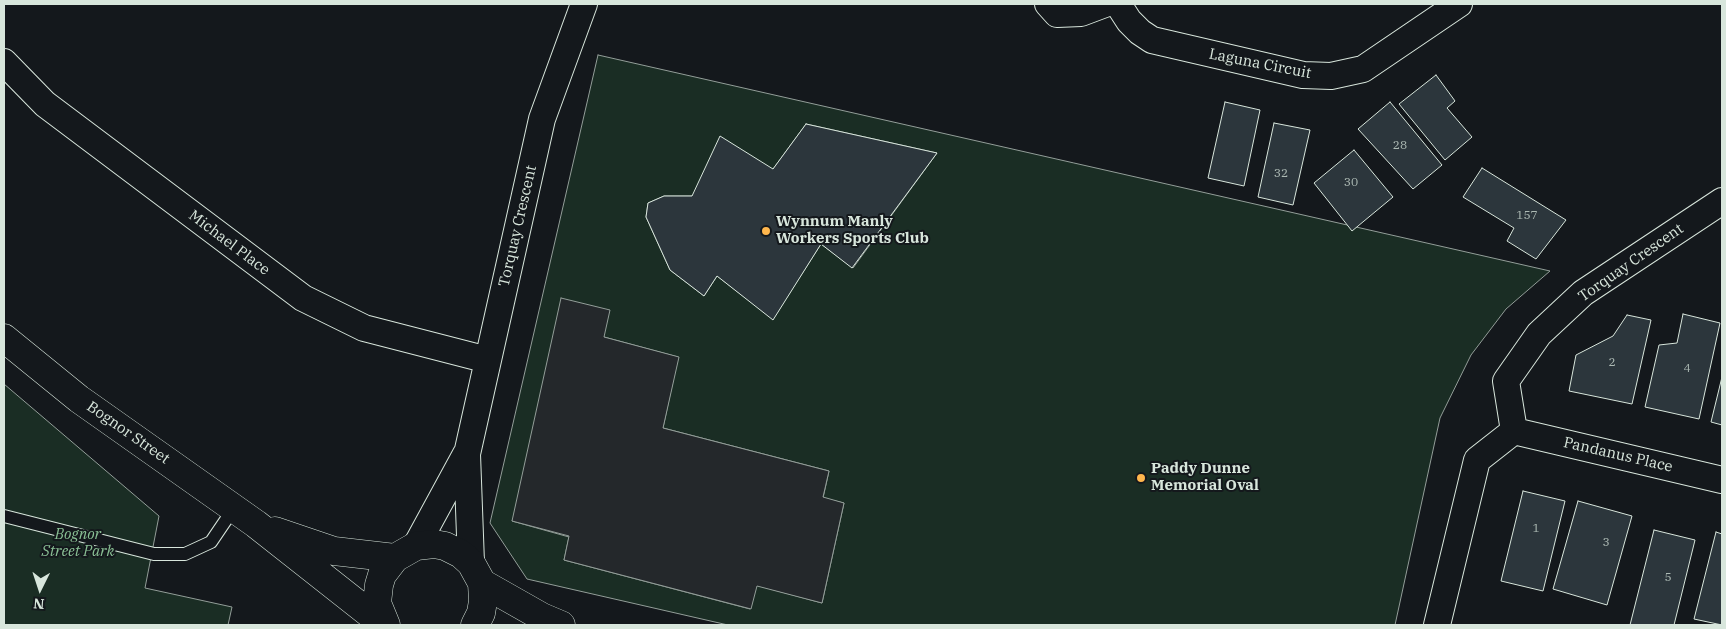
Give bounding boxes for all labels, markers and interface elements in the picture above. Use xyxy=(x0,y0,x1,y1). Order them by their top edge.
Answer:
street label: Laguna Circuit xyxy=(1207,45,1313,83)
house number: 28 xyxy=(1393,139,1407,153)
street label: Torquay Crescent xyxy=(495,164,541,288)
house number: 32 xyxy=(1274,167,1288,181)
house number: 30 xyxy=(1344,176,1358,190)
street label: Michael Place xyxy=(185,207,273,279)
house number: 157 xyxy=(1516,209,1538,223)
place label: Wynnum Manly Workers Sports Club xyxy=(776,213,929,248)
street label: Torquay Crescent xyxy=(1575,220,1687,306)
marker: Wynnum Manly Workers Sports Club xyxy=(760,225,772,237)
house number: 2 xyxy=(1608,356,1616,370)
house number: 4 xyxy=(1683,362,1691,376)
street label: Bognor Street xyxy=(83,398,173,468)
street label: Pandanus Place xyxy=(1562,434,1674,476)
place label: Paddy Dunne Memorial Oval xyxy=(1151,460,1259,495)
marker: Paddy Dunne Memorial Oval xyxy=(1135,472,1147,484)
house number: 1 xyxy=(1532,522,1540,536)
park label: Bognor Street Park xyxy=(41,526,115,561)
house number: 3 xyxy=(1602,536,1610,550)
north arrow xyxy=(15,564,65,614)
house number: 5 xyxy=(1664,571,1672,585)
text: N xyxy=(33,595,45,613)

